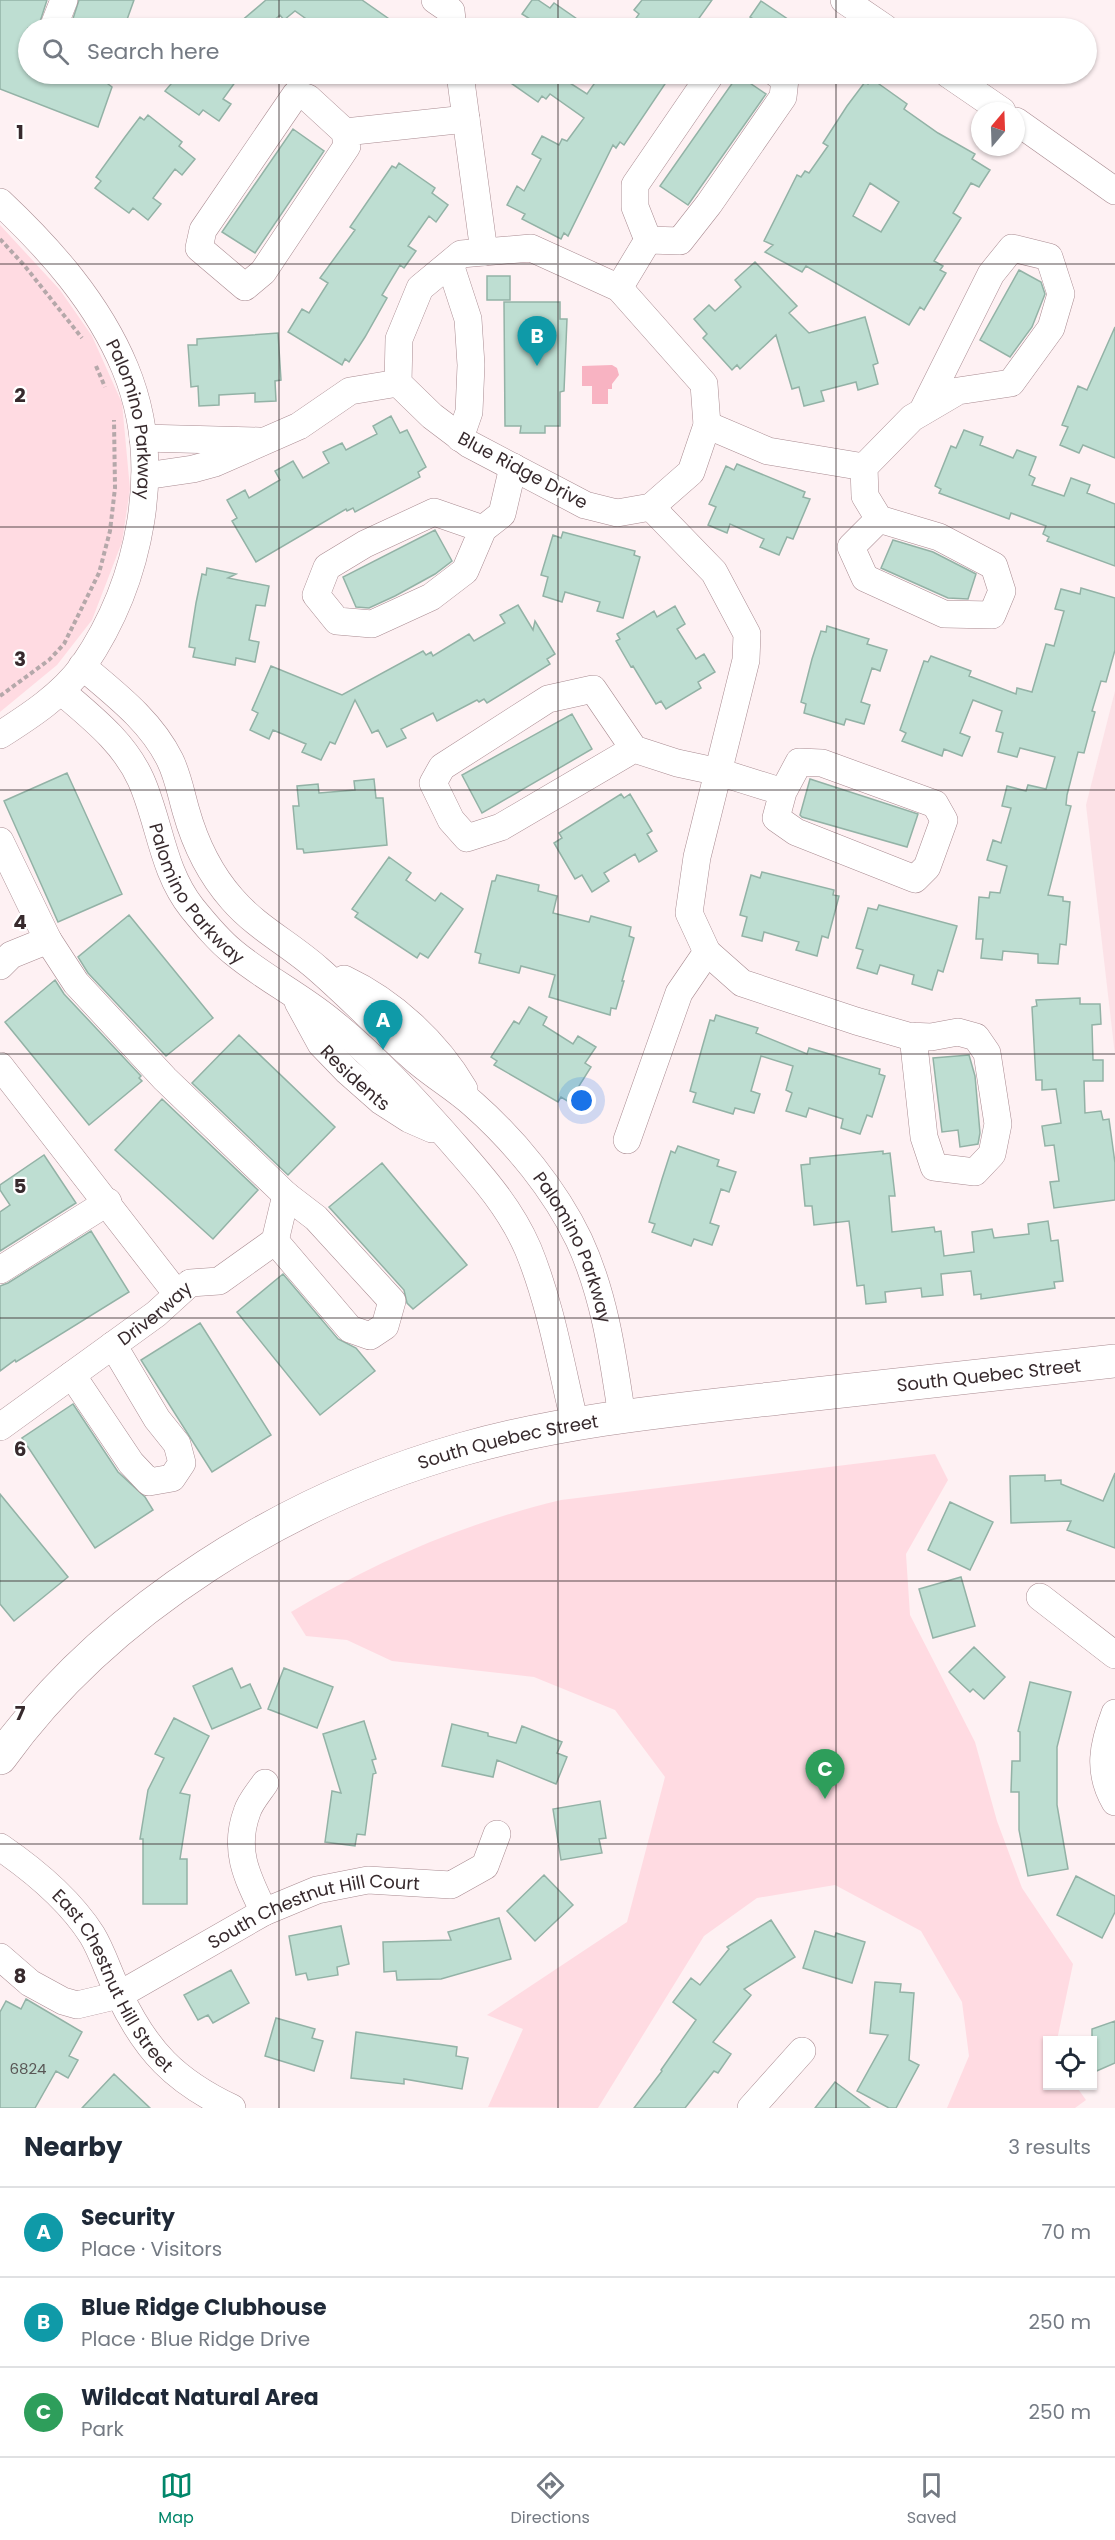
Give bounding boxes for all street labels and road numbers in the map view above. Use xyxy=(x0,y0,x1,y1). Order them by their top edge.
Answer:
street label: Palomino Parkway xyxy=(101,334,157,501)
street label: Blue Ridge Drive xyxy=(454,425,592,515)
street label: Palomino Parkway xyxy=(144,820,250,969)
street label: Residents xyxy=(315,1039,395,1116)
street label: Palomino Parkway xyxy=(528,1166,618,1325)
street label: Driverway xyxy=(112,1275,197,1351)
street label: South Quebec Street xyxy=(895,1352,1082,1397)
street label: South Quebec Street xyxy=(414,1408,600,1475)
street label: South Chestnut Hill Court xyxy=(203,1867,420,1954)
street label: East Chestnut Hill Street xyxy=(47,1883,179,2078)

